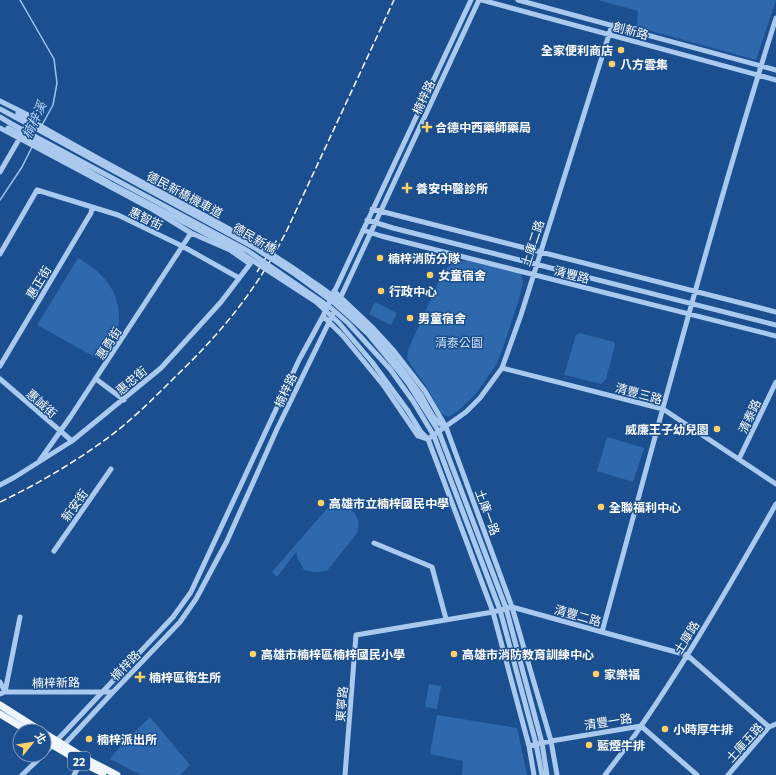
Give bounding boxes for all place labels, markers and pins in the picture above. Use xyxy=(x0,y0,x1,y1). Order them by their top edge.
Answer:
place label: 全家便利商店 xyxy=(541,43,613,57)
marker: 全家便利商店 xyxy=(616,45,626,55)
place label: 八方雲集 xyxy=(620,57,668,71)
marker: 八方雲集 xyxy=(607,59,617,69)
place label: 合德中西藥師藥局 xyxy=(435,120,531,134)
marker: 合德中西藥師藥局 xyxy=(422,122,432,132)
place label: 養安中醫診所 xyxy=(416,181,488,195)
marker: 養安中醫診所 xyxy=(401,182,413,194)
place label: 楠梓消防分隊 xyxy=(388,251,460,265)
marker: 楠梓消防分隊 xyxy=(375,253,385,263)
place label: 女童宿舍 xyxy=(438,268,486,282)
marker: 女童宿舍 xyxy=(425,270,435,280)
place label: 行政中心 xyxy=(389,284,437,298)
marker: 行政中心 xyxy=(376,286,386,296)
place label: 男童宿舍 xyxy=(418,311,466,325)
marker: 男童宿舍 xyxy=(405,313,415,323)
place label: 威廉王子幼兒園 xyxy=(625,422,709,436)
marker: 威廉王子幼兒園 xyxy=(712,424,722,434)
place label: 高雄市立楠梓國民中學 xyxy=(329,496,449,510)
marker: 高雄市立楠梓國民中學 xyxy=(316,498,326,508)
place label: 全聯福利中心 xyxy=(609,500,681,514)
marker: 全聯福利中心 xyxy=(596,502,606,512)
place label: 高雄市楠梓區楠梓國民小學 xyxy=(261,647,405,661)
place label: 高雄市消防教育訓練中心 xyxy=(462,647,594,661)
marker: 高雄市楠梓區楠梓國民小學 xyxy=(248,649,258,659)
marker: 高雄市消防教育訓練中心 xyxy=(449,649,459,659)
place label: 家樂福 xyxy=(604,667,640,681)
marker: 家樂福 xyxy=(591,669,601,679)
place label: 楠梓區衛生所 xyxy=(149,670,221,684)
marker: 楠梓區衛生所 xyxy=(134,671,146,683)
place label: 小時厚牛排 xyxy=(673,722,733,736)
marker: 小時厚牛排 xyxy=(660,724,670,734)
place label: 楠梓派出所 xyxy=(97,732,157,746)
marker: 楠梓派出所 xyxy=(84,734,94,744)
place label: 藍煙牛排 xyxy=(597,738,645,752)
marker: 藍煙牛排 xyxy=(584,740,594,750)

